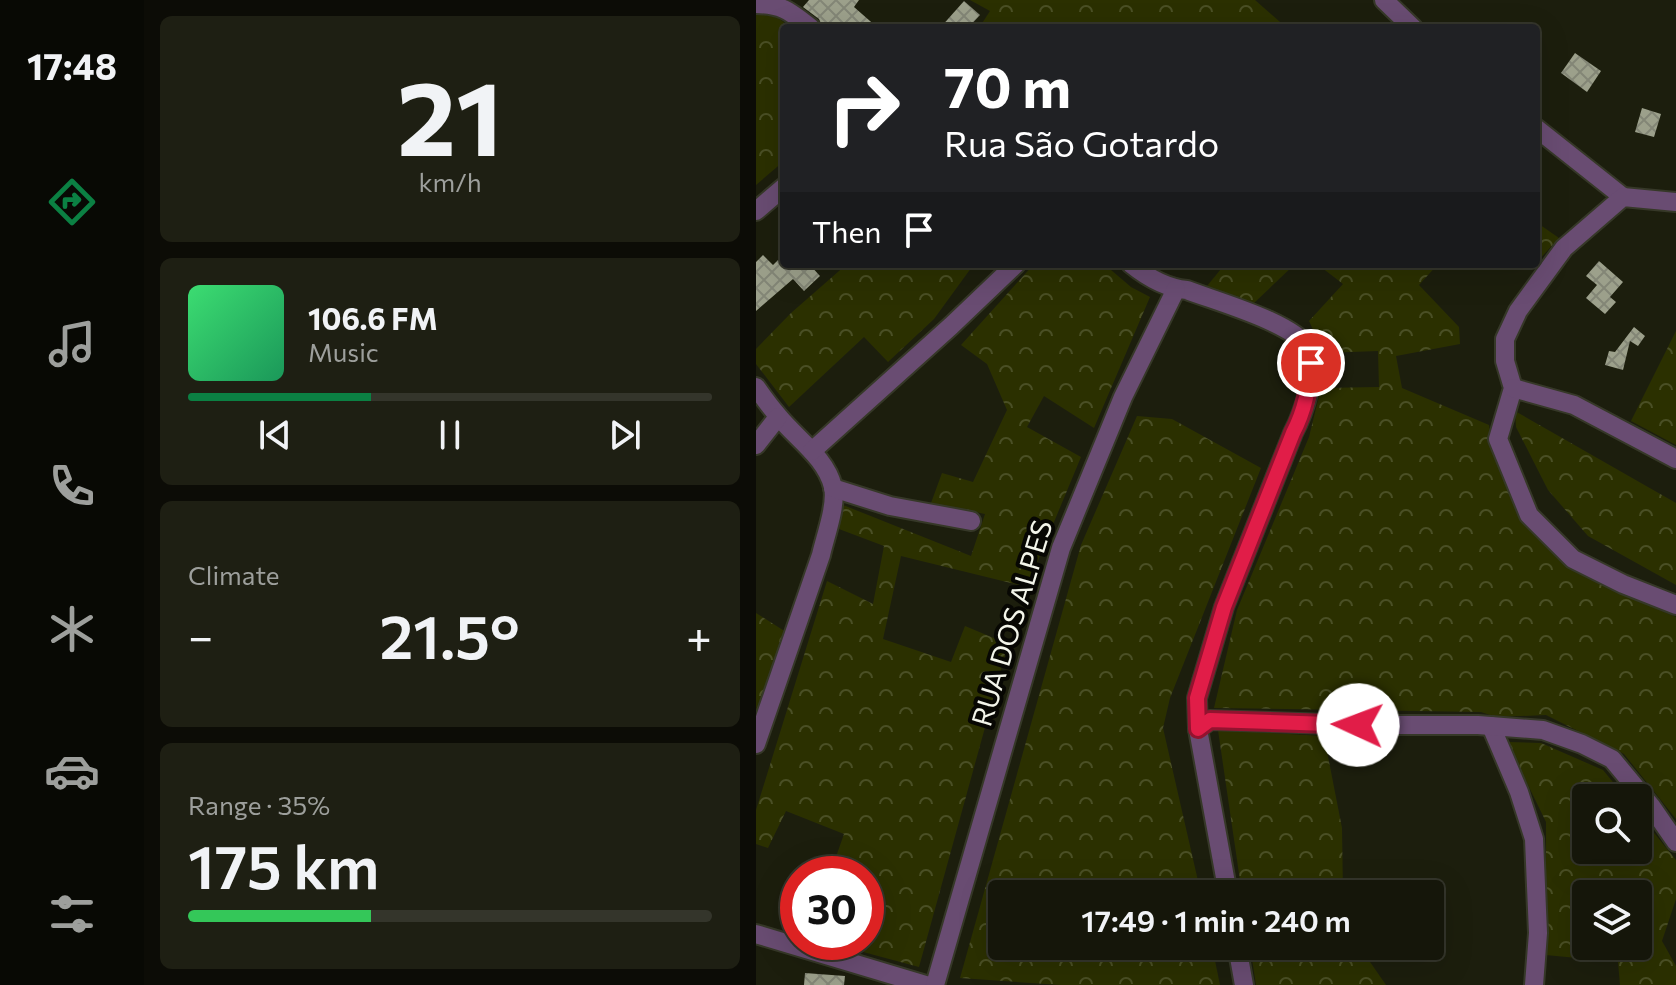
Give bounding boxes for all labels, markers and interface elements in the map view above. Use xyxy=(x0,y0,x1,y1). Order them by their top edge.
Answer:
text: 17:48 xyxy=(27,43,117,87)
text: 21 xyxy=(397,50,503,177)
text: 70 m xyxy=(944,51,1071,120)
icon: right xyxy=(812,56,916,160)
text: Rua São Gotardo xyxy=(944,120,1219,164)
text: km/h xyxy=(418,166,482,197)
icon: directions xyxy=(44,174,100,230)
icon: arrive xyxy=(897,208,941,252)
text: Then xyxy=(812,212,881,249)
text: 106.6 FM xyxy=(308,299,438,336)
icon: music xyxy=(44,316,100,372)
pin xyxy=(1277,329,1345,397)
text: Music xyxy=(308,336,379,367)
icon: arrive xyxy=(1289,341,1333,385)
icon: previous xyxy=(253,413,297,457)
icon: pause xyxy=(428,413,472,457)
icon: next xyxy=(603,413,647,457)
icon: phone xyxy=(44,458,100,514)
street label: RUA DOS ALPES xyxy=(964,516,1059,730)
text: Climate xyxy=(188,559,280,590)
text: 21.5° xyxy=(379,598,520,671)
icon: climate xyxy=(44,601,100,657)
text: − xyxy=(188,608,213,662)
text: + xyxy=(686,608,712,662)
position arrow xyxy=(1316,683,1400,767)
icon: car xyxy=(44,743,100,799)
map controls xyxy=(1572,784,1652,960)
button: search xyxy=(1572,784,1652,864)
text: Range · 35% xyxy=(188,789,330,820)
text: 175 km xyxy=(188,828,379,901)
speed limit sign: 30 xyxy=(780,856,884,960)
button: layers xyxy=(1572,880,1652,960)
icon: filters xyxy=(44,886,100,942)
text: 17:49 · 1 min · 240 m xyxy=(1081,901,1351,938)

